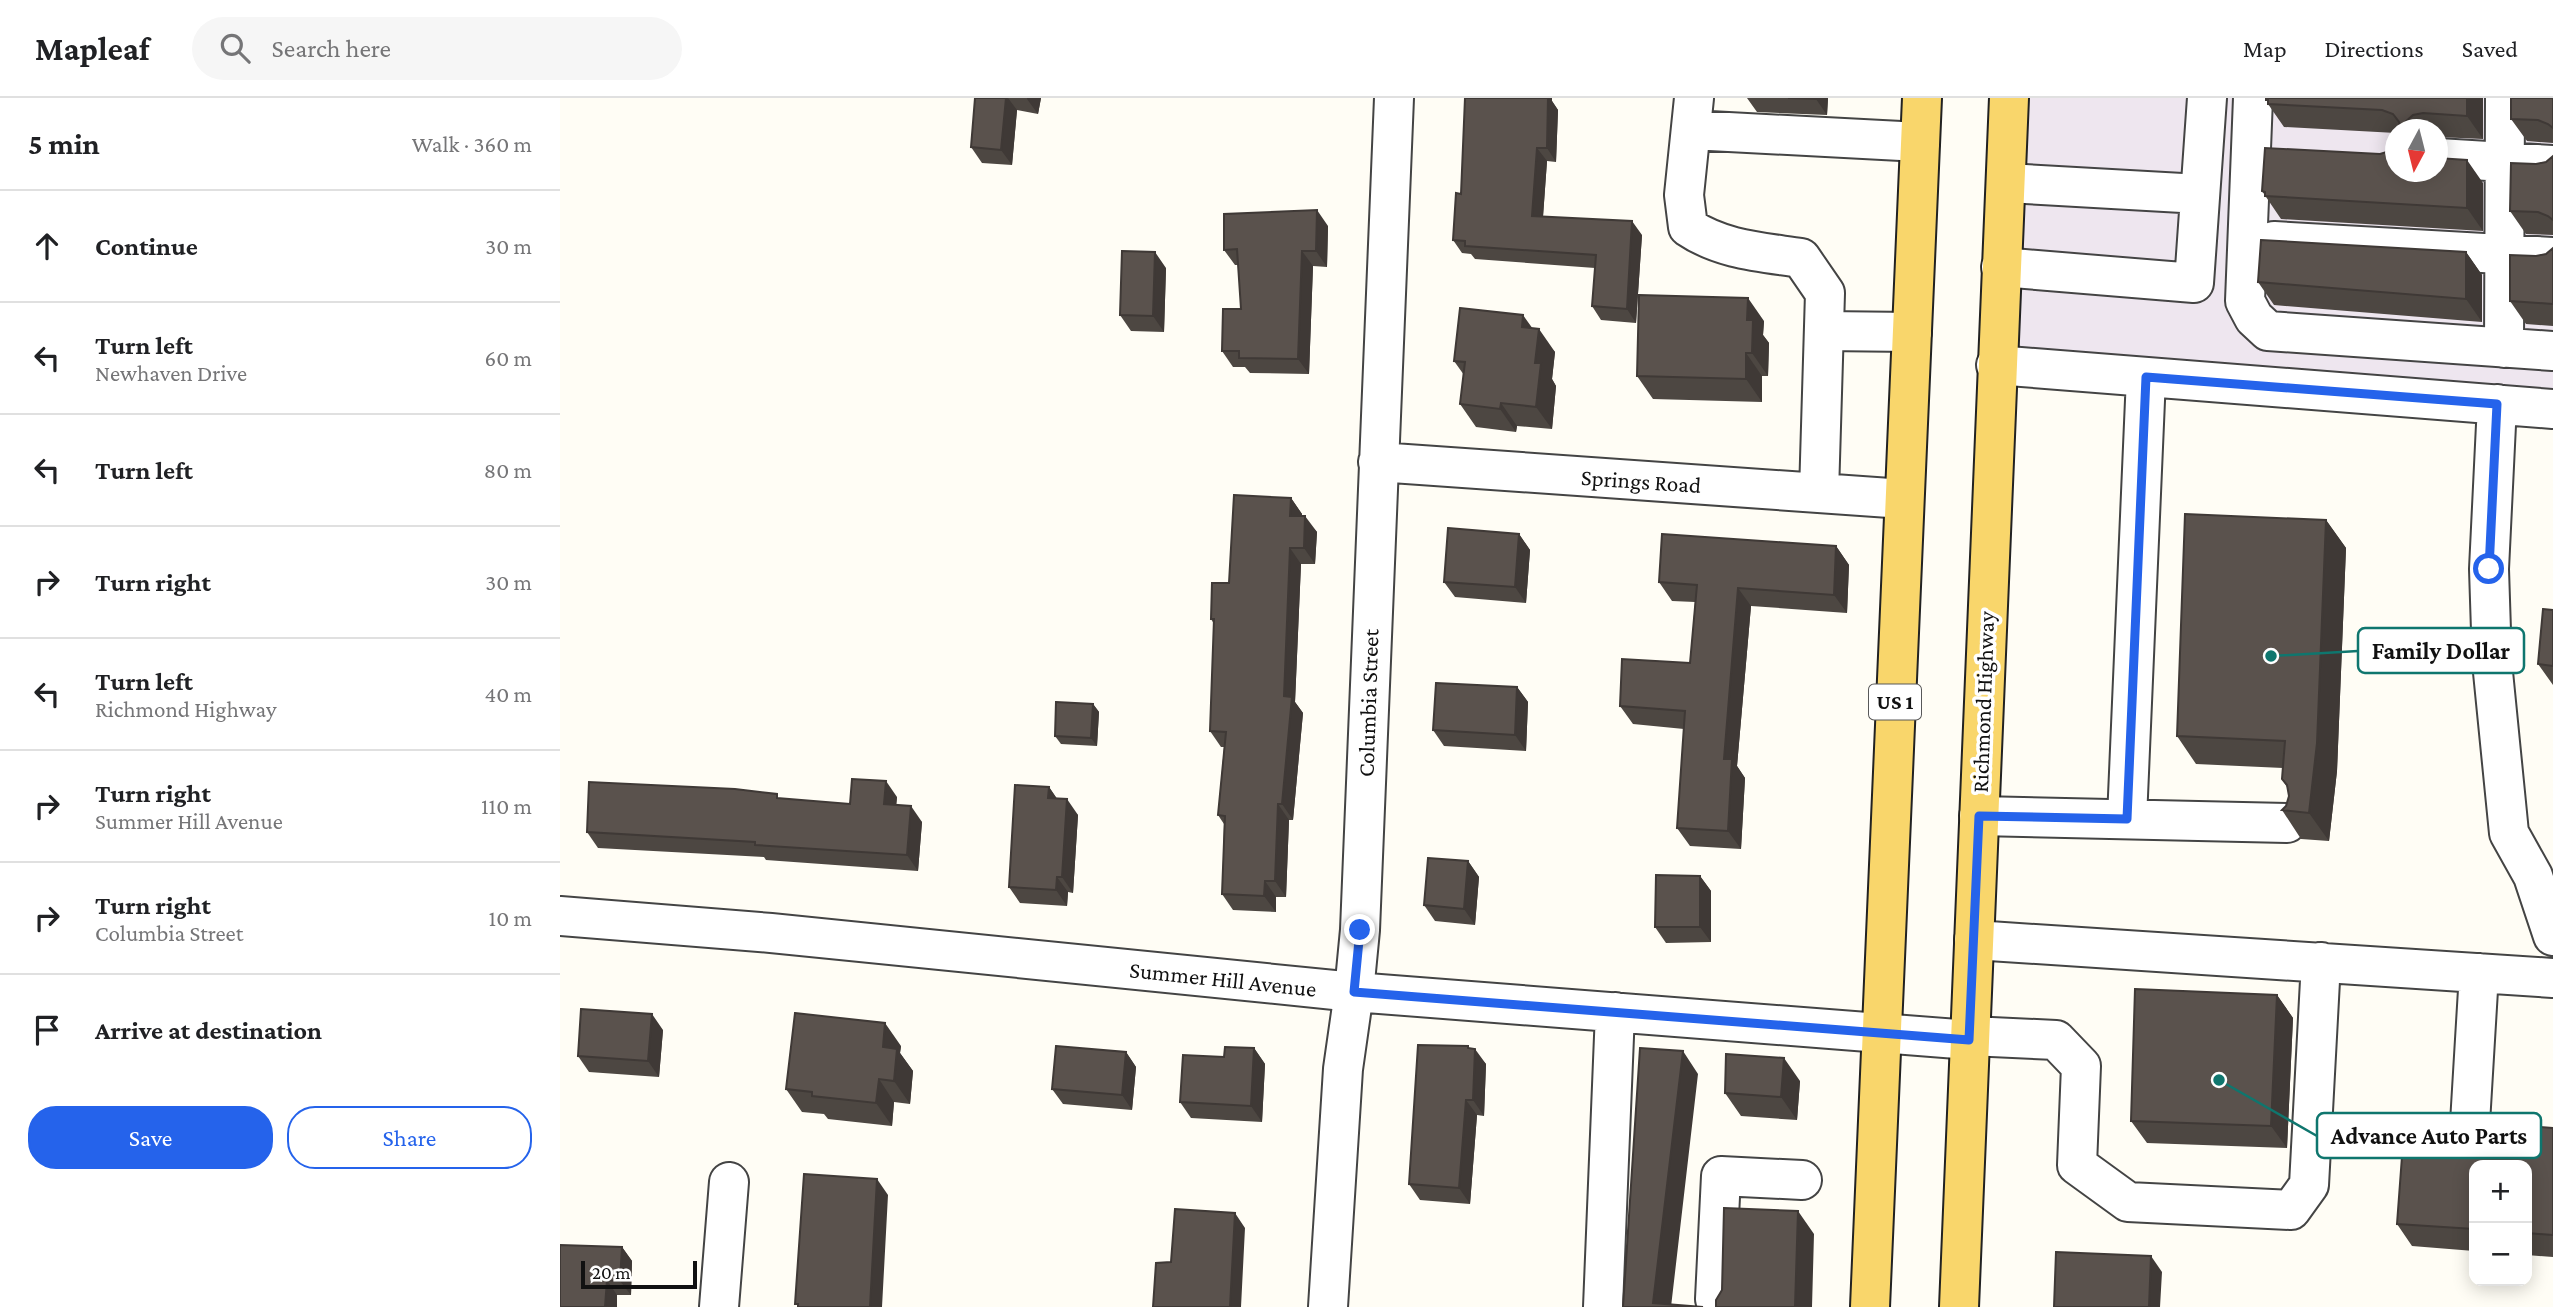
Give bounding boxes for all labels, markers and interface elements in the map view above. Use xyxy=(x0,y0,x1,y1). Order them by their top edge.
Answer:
search box xyxy=(192,17,682,80)
icon: search xyxy=(216,29,254,67)
text: Mapleaf xyxy=(35,30,150,67)
text: Search here xyxy=(272,34,391,63)
text: Map xyxy=(2243,35,2287,62)
text: Directions xyxy=(2325,35,2424,62)
text: Saved xyxy=(2462,35,2518,62)
north arrow xyxy=(2385,119,2448,182)
text: 5 min xyxy=(28,127,100,160)
text: Walk · 360 m xyxy=(412,131,532,157)
icon: ahead xyxy=(28,227,66,265)
text: Continue xyxy=(95,232,198,261)
text: 30 m xyxy=(485,233,532,259)
text: Turn left xyxy=(95,331,193,360)
icon: left xyxy=(28,339,66,377)
text: 60 m xyxy=(485,345,532,371)
text: Newhaven Drive xyxy=(95,360,247,386)
icon: left xyxy=(28,451,66,489)
text: Turn left xyxy=(95,456,193,485)
text: 80 m xyxy=(484,457,532,483)
street label: Springs Road xyxy=(1580,464,1702,498)
route start xyxy=(2473,553,2504,584)
icon: right xyxy=(28,563,66,601)
text: Turn right xyxy=(95,568,211,597)
text: 30 m xyxy=(485,569,532,595)
street label: Richmond Highway xyxy=(1967,610,1999,793)
street label: Columbia Street xyxy=(1352,628,1384,778)
callout: Family Dollar xyxy=(2358,628,2524,673)
text: Family Dollar xyxy=(2372,637,2511,664)
text: Turn left xyxy=(95,667,193,696)
icon: left xyxy=(28,675,66,713)
text: 40 m xyxy=(484,681,532,707)
road number: US 1 xyxy=(1869,684,1921,720)
text: Richmond Highway xyxy=(95,696,277,722)
text: Turn right xyxy=(95,779,211,808)
icon: right xyxy=(28,787,66,825)
text: 110 m xyxy=(481,793,532,819)
text: Summer Hill Avenue xyxy=(95,808,283,834)
text: Turn right xyxy=(95,891,211,920)
icon: right xyxy=(28,899,66,937)
text: 10 m xyxy=(489,905,532,931)
route end xyxy=(1344,914,1375,945)
text: Columbia Street xyxy=(95,920,243,946)
street label: Summer Hill Avenue xyxy=(1128,956,1318,1002)
icon: arrive xyxy=(28,1011,66,1049)
text: Arrive at destination xyxy=(95,1016,322,1045)
button: Save xyxy=(28,1106,273,1169)
button: Share xyxy=(287,1106,532,1169)
callout: Advance Auto Parts xyxy=(2317,1113,2541,1158)
text: Advance Auto Parts xyxy=(2330,1122,2527,1149)
map controls xyxy=(2469,1160,2532,1286)
button: + xyxy=(2469,1160,2532,1223)
button: − xyxy=(2469,1223,2532,1286)
scale bar xyxy=(581,1258,696,1290)
text: 20 m xyxy=(592,1262,631,1283)

